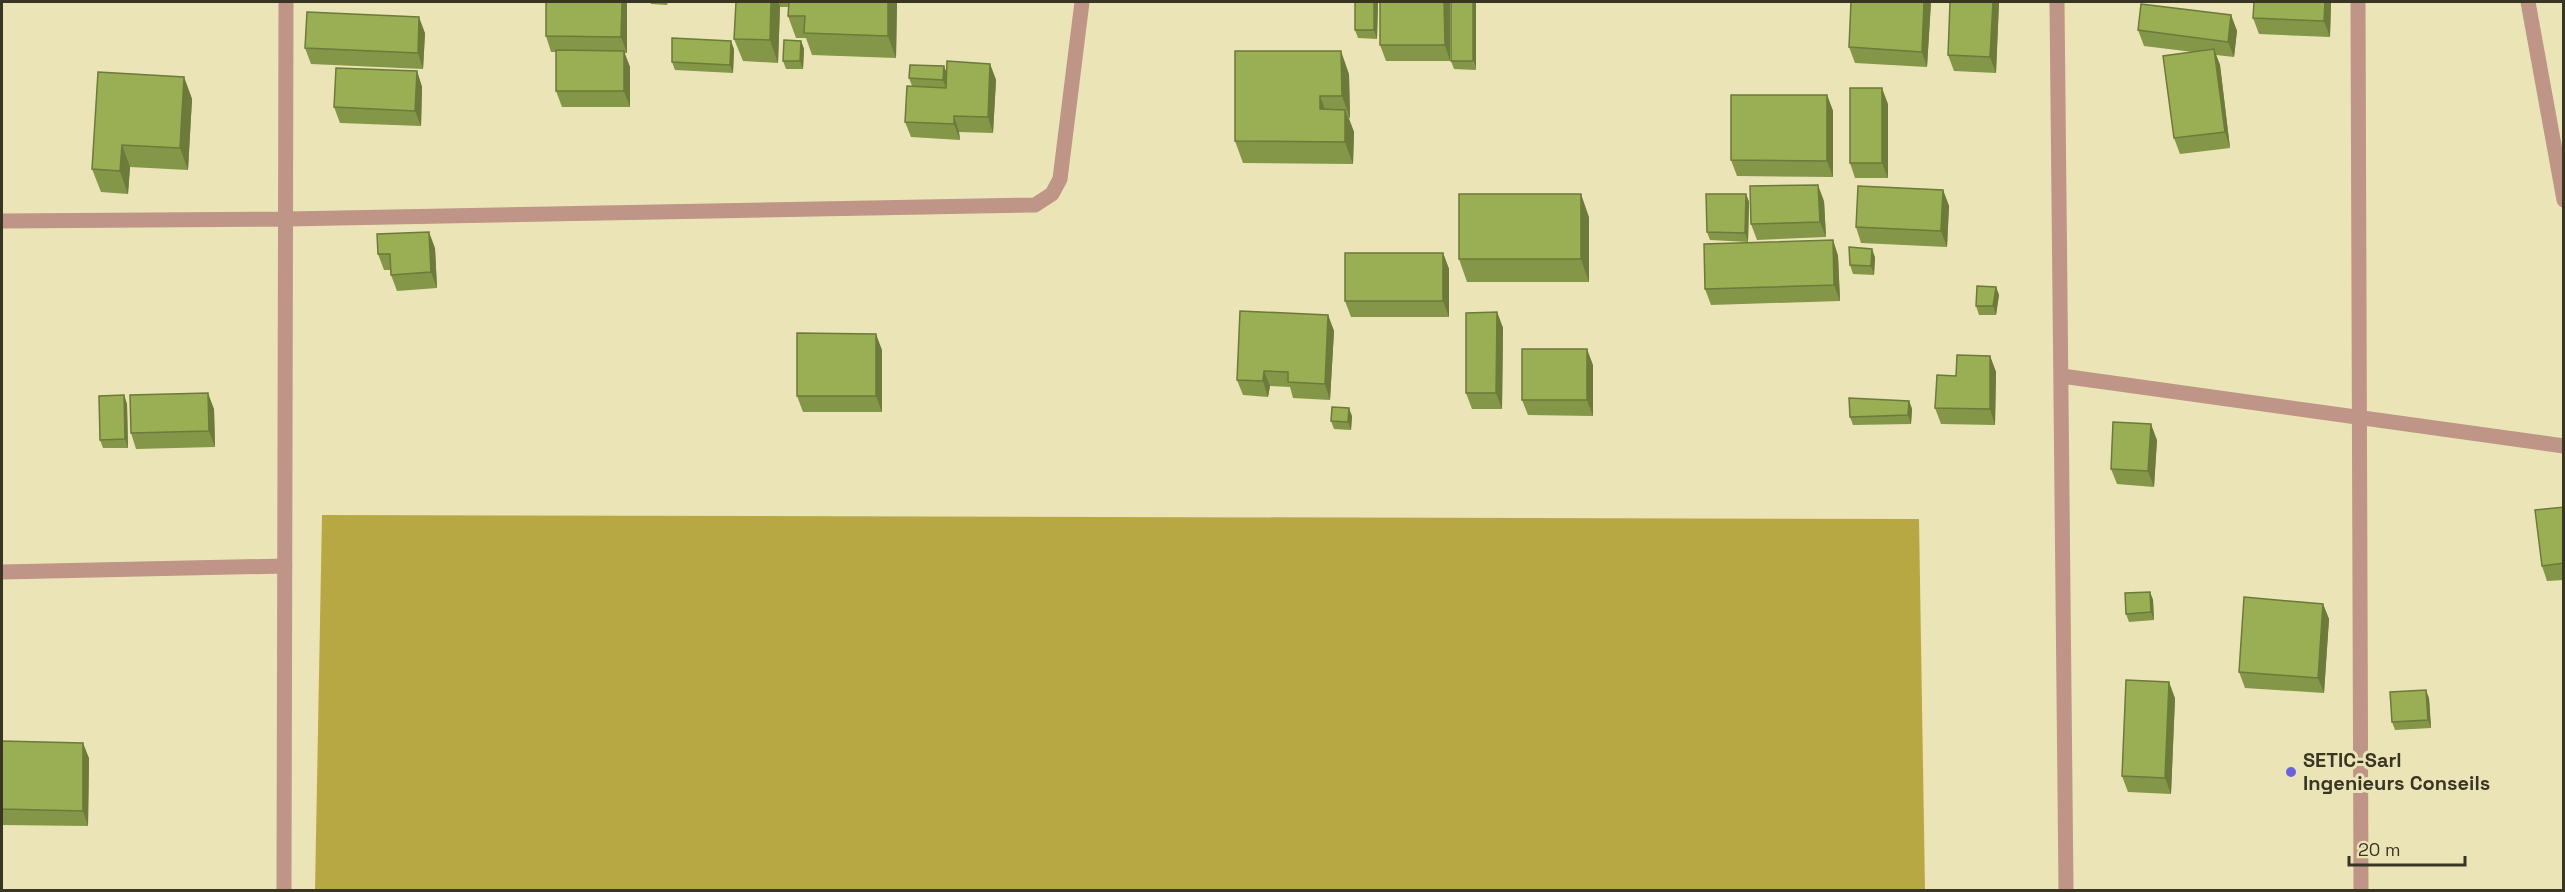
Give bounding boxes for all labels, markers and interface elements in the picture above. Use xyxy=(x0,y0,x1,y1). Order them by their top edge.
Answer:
place label: SETIC-Sarl Ingenieurs Conseils xyxy=(2303,747,2490,796)
marker: SETIC-Sarl Ingenieurs Conseils xyxy=(2284,765,2298,779)
scale bar xyxy=(2349,829,2464,867)
text: 20 m xyxy=(2358,838,2401,861)

